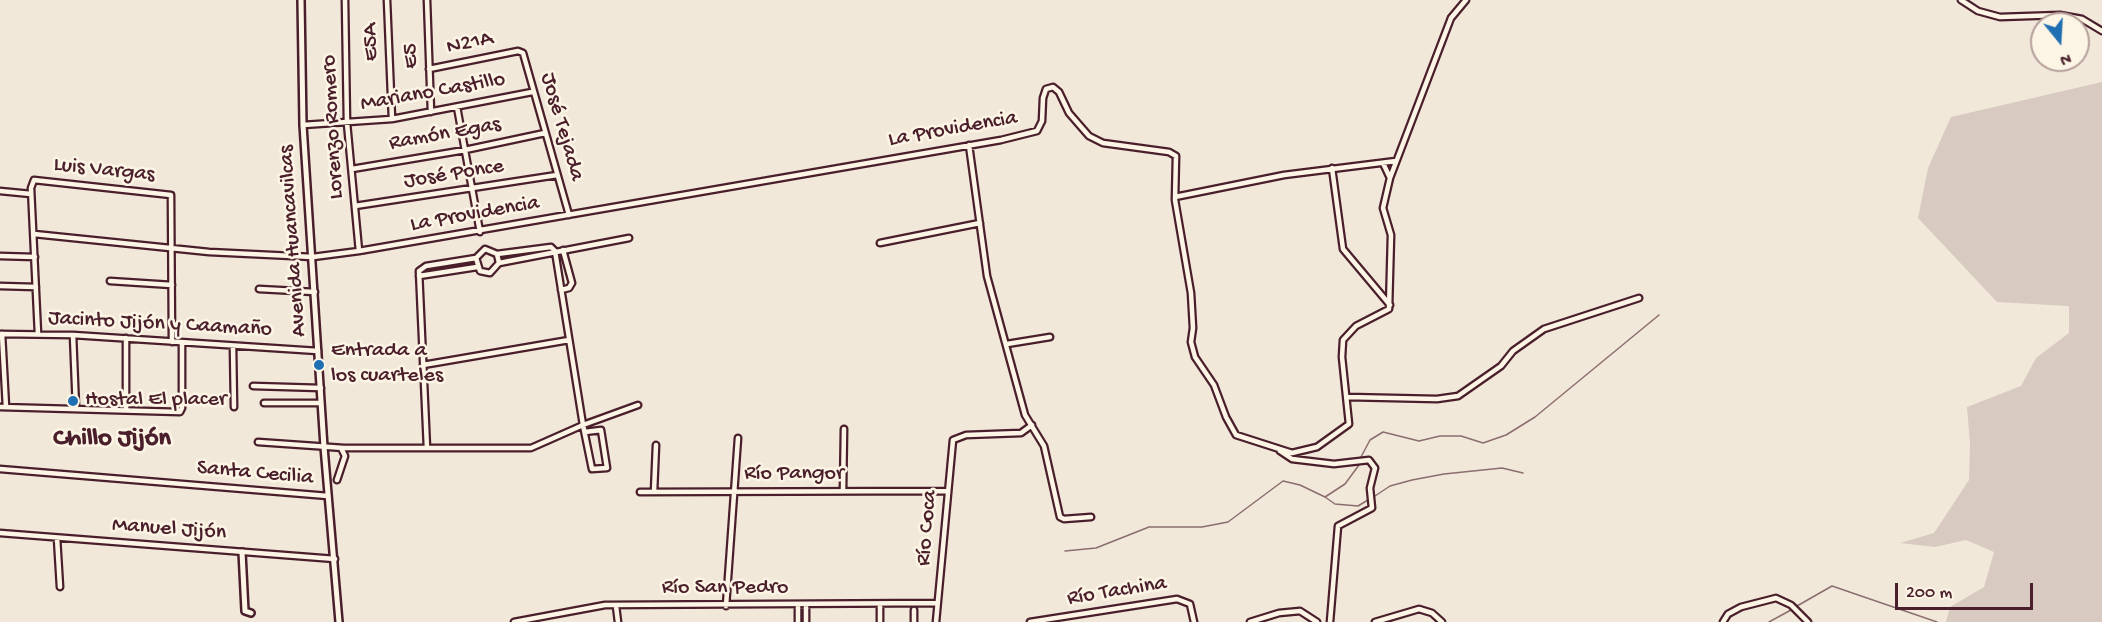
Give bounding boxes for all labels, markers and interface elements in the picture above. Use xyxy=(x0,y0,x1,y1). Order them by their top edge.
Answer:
north arrow xyxy=(2030,12,2090,72)
street label: E5A xyxy=(358,22,386,62)
street label: N21A xyxy=(444,26,496,62)
street label: E5 xyxy=(398,43,426,69)
text: N xyxy=(2057,47,2073,68)
street label: Lorenzo Romero xyxy=(317,54,351,200)
street label: Mariano Castillo xyxy=(359,67,507,119)
street label: José Tejada xyxy=(533,70,589,184)
street label: La Providencia xyxy=(886,106,1020,154)
street label: Ramón Egas xyxy=(387,112,503,158)
street label: Avenida Huancavilcas xyxy=(274,144,314,338)
street label: Luis Vargas xyxy=(52,153,156,189)
street label: José Ponce xyxy=(402,154,506,196)
street label: La Providencia xyxy=(408,191,542,239)
street label: Jacinto Jijón y Caamaño xyxy=(47,306,273,344)
place label: Entrada a los cuarteles xyxy=(331,339,443,390)
marker: Entrada a los cuarteles xyxy=(312,358,326,372)
place label: Hostal El placer xyxy=(85,388,227,414)
marker: Hostal El placer xyxy=(66,394,80,408)
district label: Chillo Jijón xyxy=(53,424,171,456)
street label: Santa Cecilia xyxy=(196,456,314,492)
street label: Río Pangor xyxy=(744,462,844,488)
street label: Río Coca xyxy=(912,489,944,567)
street label: Manuel Jijón xyxy=(111,513,227,547)
street label: Río Tachina xyxy=(1065,571,1169,613)
scale bar xyxy=(1898,571,2036,609)
street label: Río San Pedro xyxy=(662,576,788,602)
text: 200 m xyxy=(1906,583,1952,604)

